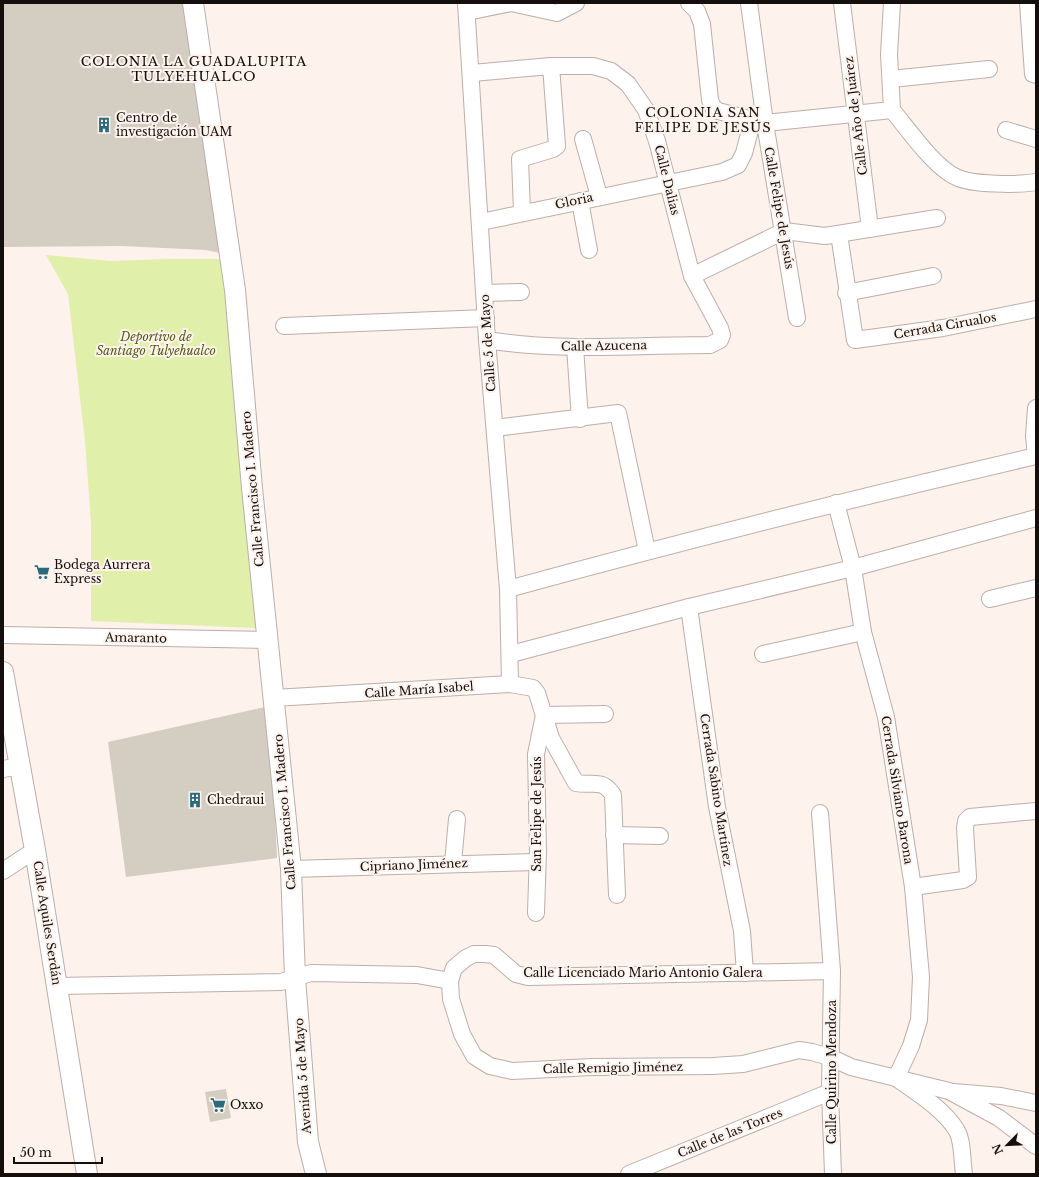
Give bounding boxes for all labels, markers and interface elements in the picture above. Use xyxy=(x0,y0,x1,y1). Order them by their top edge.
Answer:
district label: COLONIA LA GUADALUPITA TULYEHUALCO xyxy=(81,53,307,85)
street label: Calle Año de Juárez xyxy=(841,56,870,176)
district label: COLONIA SAN FELIPE DE JESÚS xyxy=(634,104,772,136)
place label: Centro de investigación UAM xyxy=(116,110,232,139)
building icon: Centro de investigación UAM xyxy=(95,116,113,134)
street label: Calle Dalias xyxy=(652,143,683,216)
street label: Calle Felipe de Jesús xyxy=(761,146,798,270)
street label: Gloria xyxy=(553,189,595,212)
street label: Calle 5 de Mayo xyxy=(477,294,498,392)
street label: Cerrada Cirualos xyxy=(892,309,997,342)
park label: Deportivo de Santiago Tulyehualco xyxy=(96,329,216,358)
street label: Calle Azucena xyxy=(561,337,648,354)
street label: Calle Francisco I. Madero xyxy=(238,410,267,568)
place label: Bodega Aurrera Express xyxy=(54,557,151,586)
supermarket icon: Bodega Aurrera Express xyxy=(33,563,51,581)
street label: Amaranto xyxy=(104,629,167,646)
street label: Calle María Isabel xyxy=(364,678,474,701)
street label: Cerrada Sabino Martínez xyxy=(697,712,736,868)
street label: Cerrada Silviano Barona xyxy=(878,715,917,866)
street label: Calle Francisco I. Madero xyxy=(270,733,299,891)
street label: San Felipe de Jesús xyxy=(529,756,544,872)
building icon: Chedraui xyxy=(186,791,204,809)
place label: Chedraui xyxy=(207,792,264,807)
street label: Cipriano Jiménez xyxy=(360,855,469,874)
street label: Calle Aquiles Serdán xyxy=(30,860,65,986)
street label: Calle Licenciado Mario Antonio Galera xyxy=(523,965,763,980)
street label: Calle Quirino Mendoza xyxy=(824,999,839,1144)
street label: Avenida 5 de Mayo xyxy=(291,1017,314,1136)
street label: Calle Remigio Jiménez xyxy=(543,1059,684,1076)
supermarket icon: Oxxo xyxy=(209,1096,227,1114)
place label: Oxxo xyxy=(230,1097,263,1112)
street label: Calle de las Torres xyxy=(675,1105,784,1160)
north arrow xyxy=(987,1125,1027,1165)
scale bar xyxy=(14,1139,102,1165)
text: N xyxy=(989,1141,1006,1157)
text: 50 m xyxy=(20,1145,52,1160)

